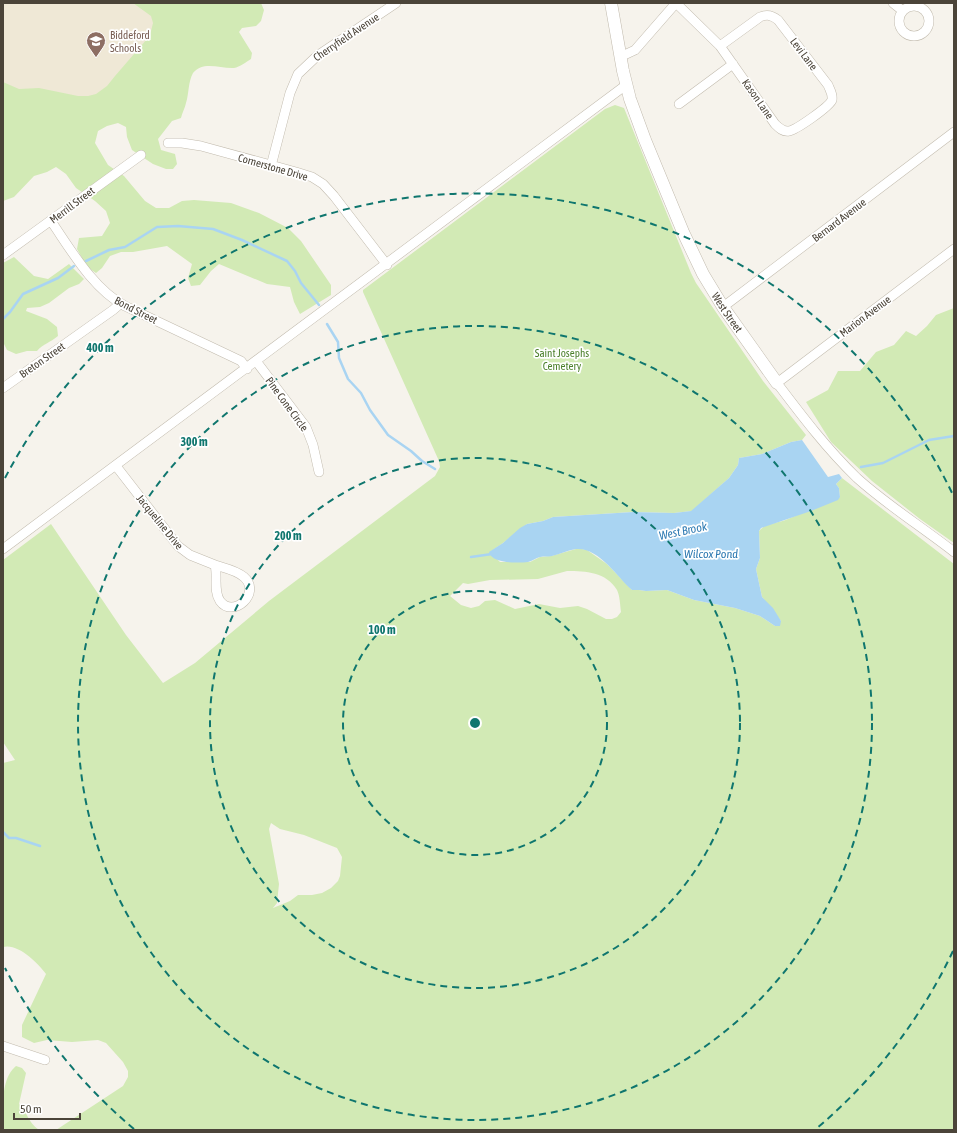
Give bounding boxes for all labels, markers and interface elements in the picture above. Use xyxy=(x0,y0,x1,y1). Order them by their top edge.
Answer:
street label: Cherryfield Avenue xyxy=(311,11,381,63)
place label: Biddeford Schools xyxy=(110,29,150,54)
school or university icon: Biddeford Schools xyxy=(85,30,107,58)
street label: Levi Lane xyxy=(788,35,820,73)
street label: Kason Lane xyxy=(740,77,776,121)
street label: Cornerstone Drive xyxy=(237,151,309,183)
street label: Merrill Street xyxy=(47,184,97,226)
street label: Bernard Avenue xyxy=(810,196,868,244)
street label: West Street xyxy=(710,290,745,335)
street label: Marion Avenue xyxy=(837,293,893,339)
street label: Bond Street xyxy=(113,294,159,326)
street label: Breton Street xyxy=(17,340,67,380)
text: 400 m xyxy=(85,341,114,355)
park label: Saint Josephs Cemetery xyxy=(535,347,589,372)
street label: Pine Cone Circle xyxy=(263,375,311,433)
text: 300 m xyxy=(180,435,208,449)
street label: Jacqueline Drive xyxy=(134,492,186,552)
water label: West Brook xyxy=(658,519,709,543)
text: 200 m xyxy=(274,529,302,543)
water label: Wilcox Pond xyxy=(684,547,738,561)
text: 100 m xyxy=(368,623,396,637)
centre of rings xyxy=(468,716,482,730)
scale bar xyxy=(14,1095,80,1121)
text: 50 m xyxy=(20,1102,42,1116)

